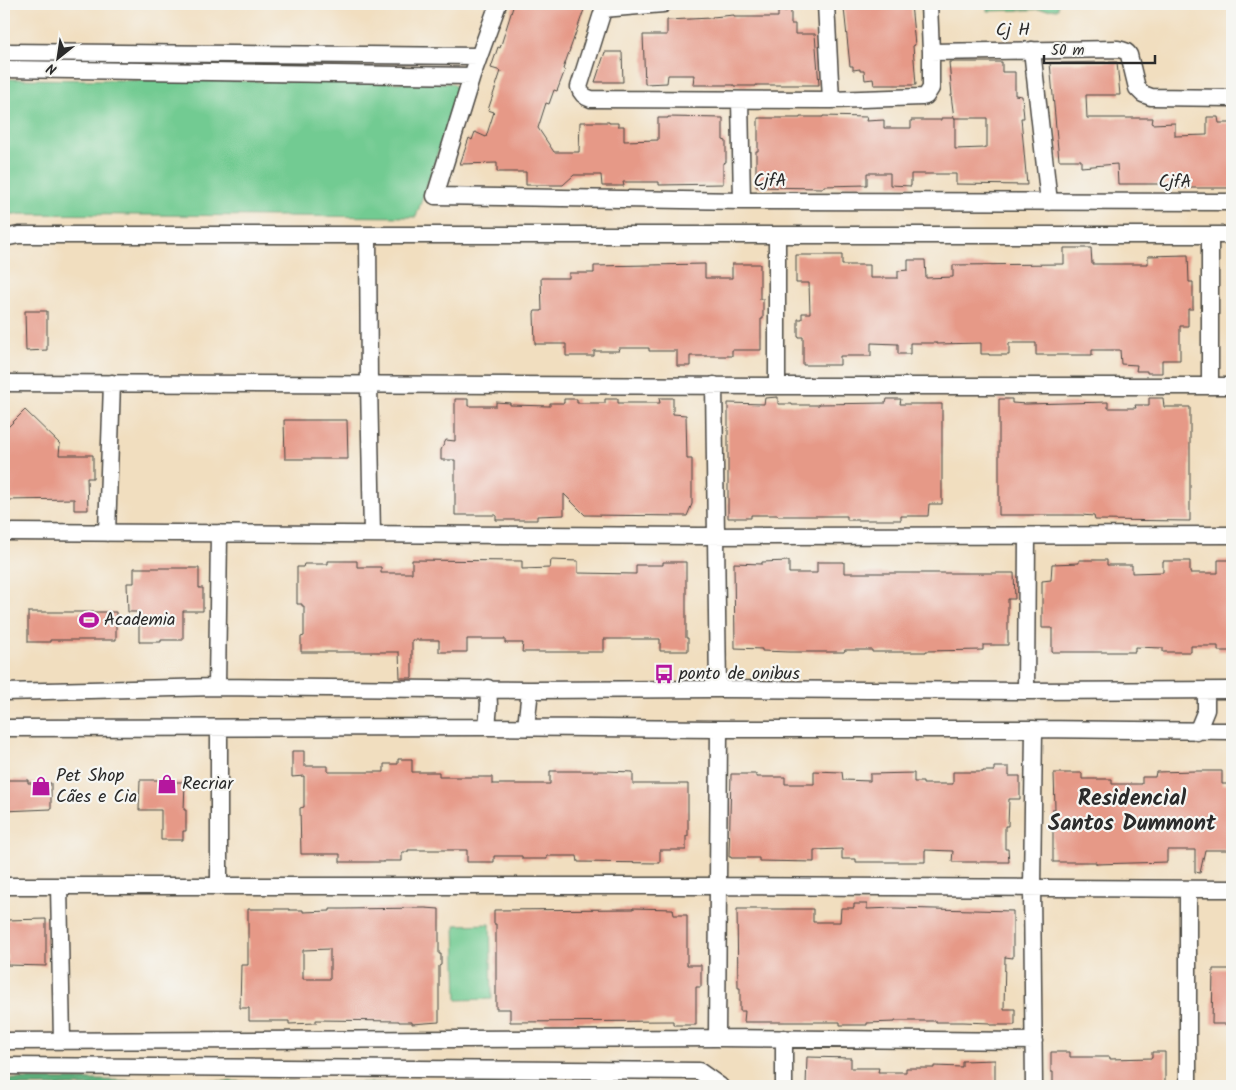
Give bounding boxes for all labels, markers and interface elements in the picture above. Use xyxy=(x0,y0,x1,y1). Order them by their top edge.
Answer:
street label: Cj H xyxy=(995,16,1031,46)
north arrow xyxy=(32,32,82,82)
scale bar xyxy=(1044,32,1155,64)
text: 50 m xyxy=(1051,39,1085,63)
text: N xyxy=(43,57,61,80)
street label: CjfA xyxy=(753,167,787,196)
street label: CjfA xyxy=(1158,168,1192,197)
place label: Academia xyxy=(104,606,176,635)
sports icon: Academia xyxy=(78,609,100,631)
place label: ponto de onibus xyxy=(678,660,800,689)
bus stop icon: ponto de onibus xyxy=(653,663,675,685)
place label: Pet Shop Cães e Cia xyxy=(56,762,137,812)
place label: Recriar xyxy=(182,770,234,799)
shop icon: Recriar xyxy=(156,773,178,795)
shop icon: Pet Shop Cães e Cia xyxy=(30,775,52,797)
district label: Residencial Santos Dummont xyxy=(1048,782,1217,842)

